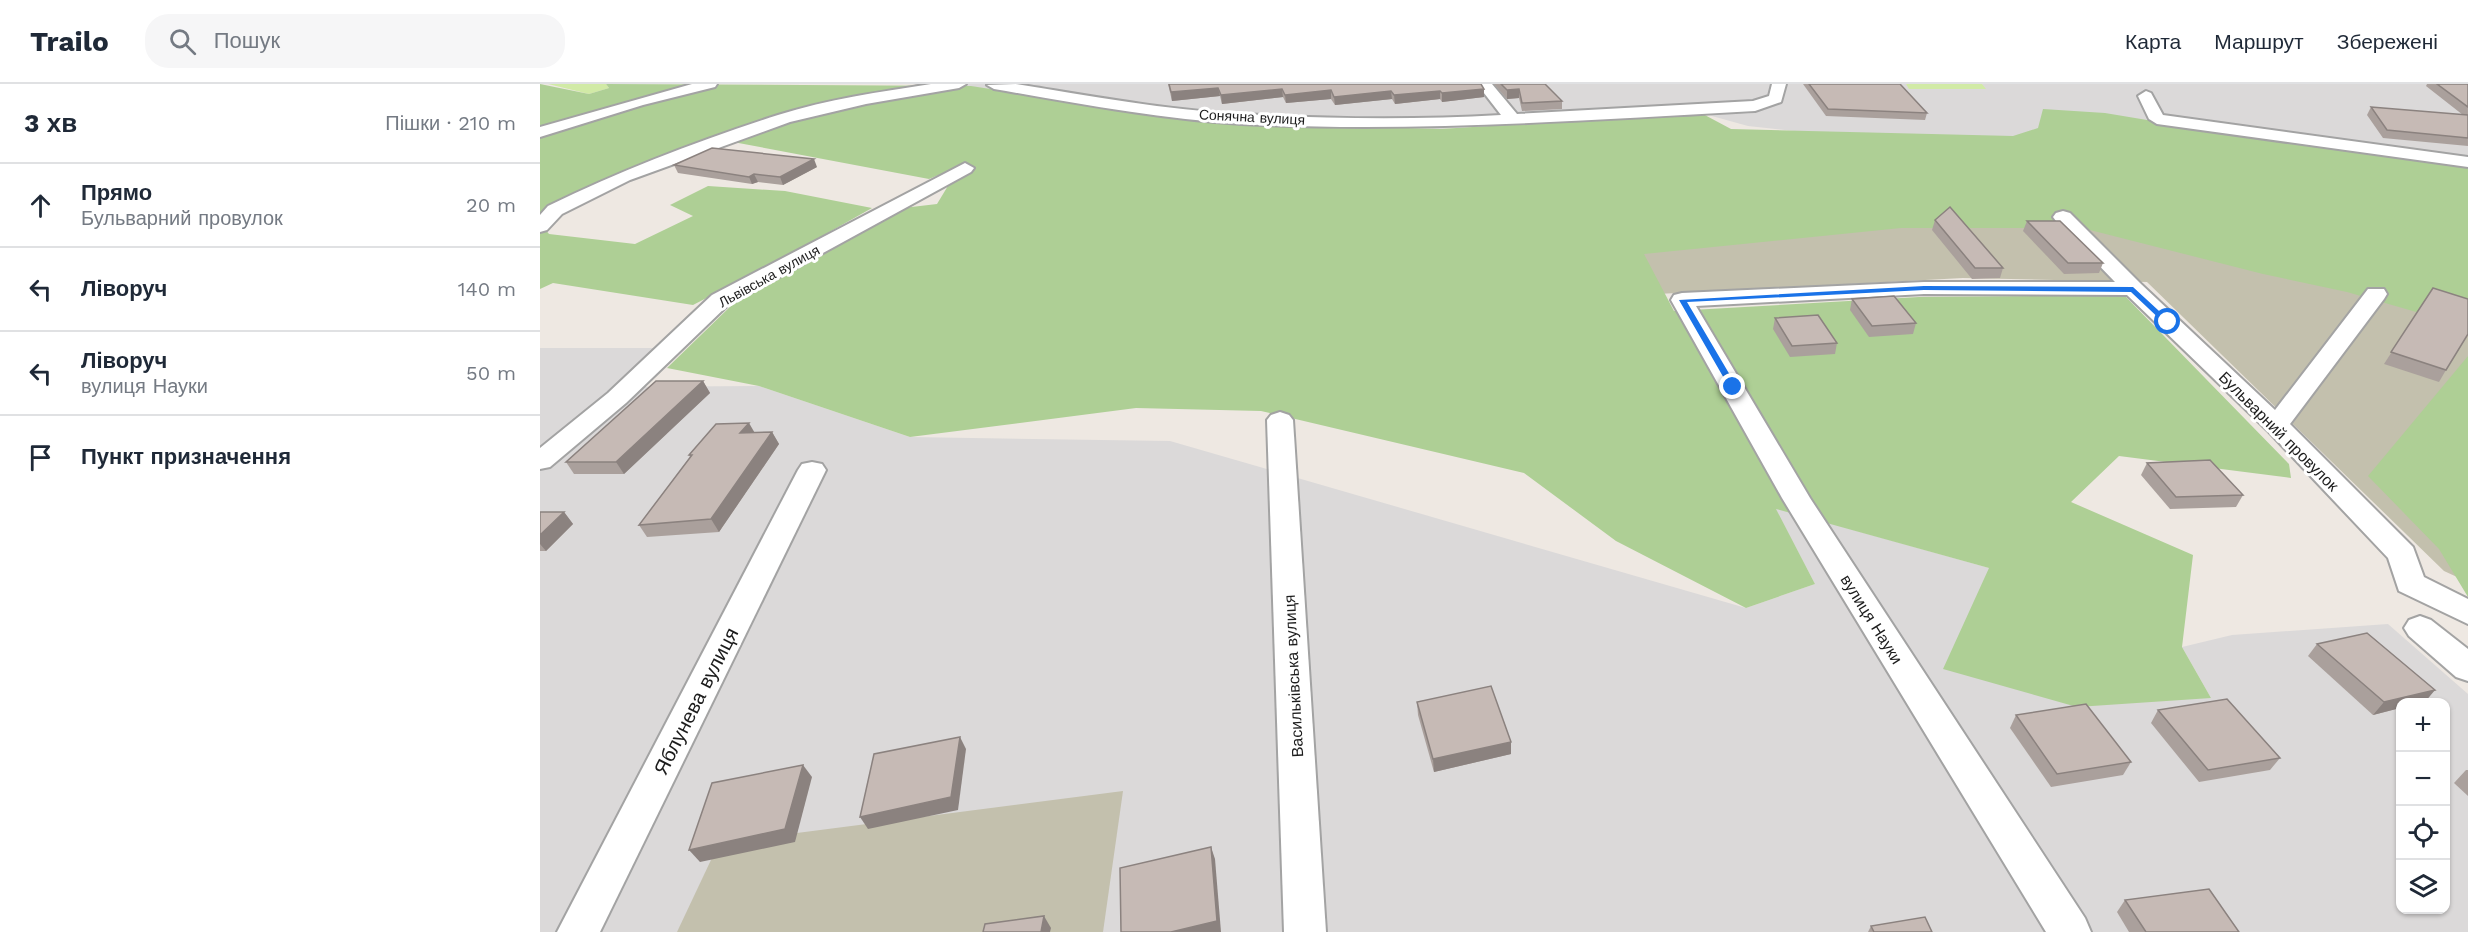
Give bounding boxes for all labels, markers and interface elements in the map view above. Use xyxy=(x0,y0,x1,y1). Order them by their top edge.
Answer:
search box xyxy=(145,14,565,68)
text: Trailo xyxy=(30,25,109,58)
icon: search xyxy=(166,25,199,58)
text: Пошук xyxy=(214,28,280,53)
text: Карта xyxy=(2125,29,2181,54)
text: Маршрут xyxy=(2214,29,2304,54)
text: Збережені xyxy=(2337,29,2438,54)
street label: Сонячна вулиця xyxy=(1199,106,1305,128)
text: 3 хв xyxy=(24,108,77,138)
text: Пішки · 210 m xyxy=(385,111,516,135)
text: Прямо xyxy=(81,180,152,205)
icon: ahead xyxy=(24,189,57,222)
text: 20 m xyxy=(466,193,516,217)
text: Бульварний провулок xyxy=(81,206,283,230)
street label: Львівська вулиця xyxy=(716,242,822,310)
icon: left xyxy=(24,273,57,306)
text: Ліворуч xyxy=(81,276,167,301)
text: 140 m xyxy=(458,277,516,301)
route start xyxy=(2154,308,2180,334)
text: Ліворуч xyxy=(81,348,167,373)
icon: left xyxy=(24,357,57,390)
text: 50 m xyxy=(466,361,516,385)
street label: Бульварний провулок xyxy=(2215,368,2343,496)
route end xyxy=(1719,373,1745,399)
text: вулиця Науки xyxy=(81,374,208,398)
icon: arrive xyxy=(24,441,57,474)
text: Пункт призначення xyxy=(81,444,291,469)
street label: вулиця Науки xyxy=(1837,571,1907,667)
street label: Васильківська вулиця xyxy=(1280,594,1307,758)
street label: Яблунева вулиця xyxy=(649,623,743,779)
map controls xyxy=(2396,698,2450,914)
button: + xyxy=(2396,698,2450,752)
button: − xyxy=(2396,752,2450,806)
button: locate xyxy=(2396,806,2450,860)
button: layers xyxy=(2396,860,2450,914)

